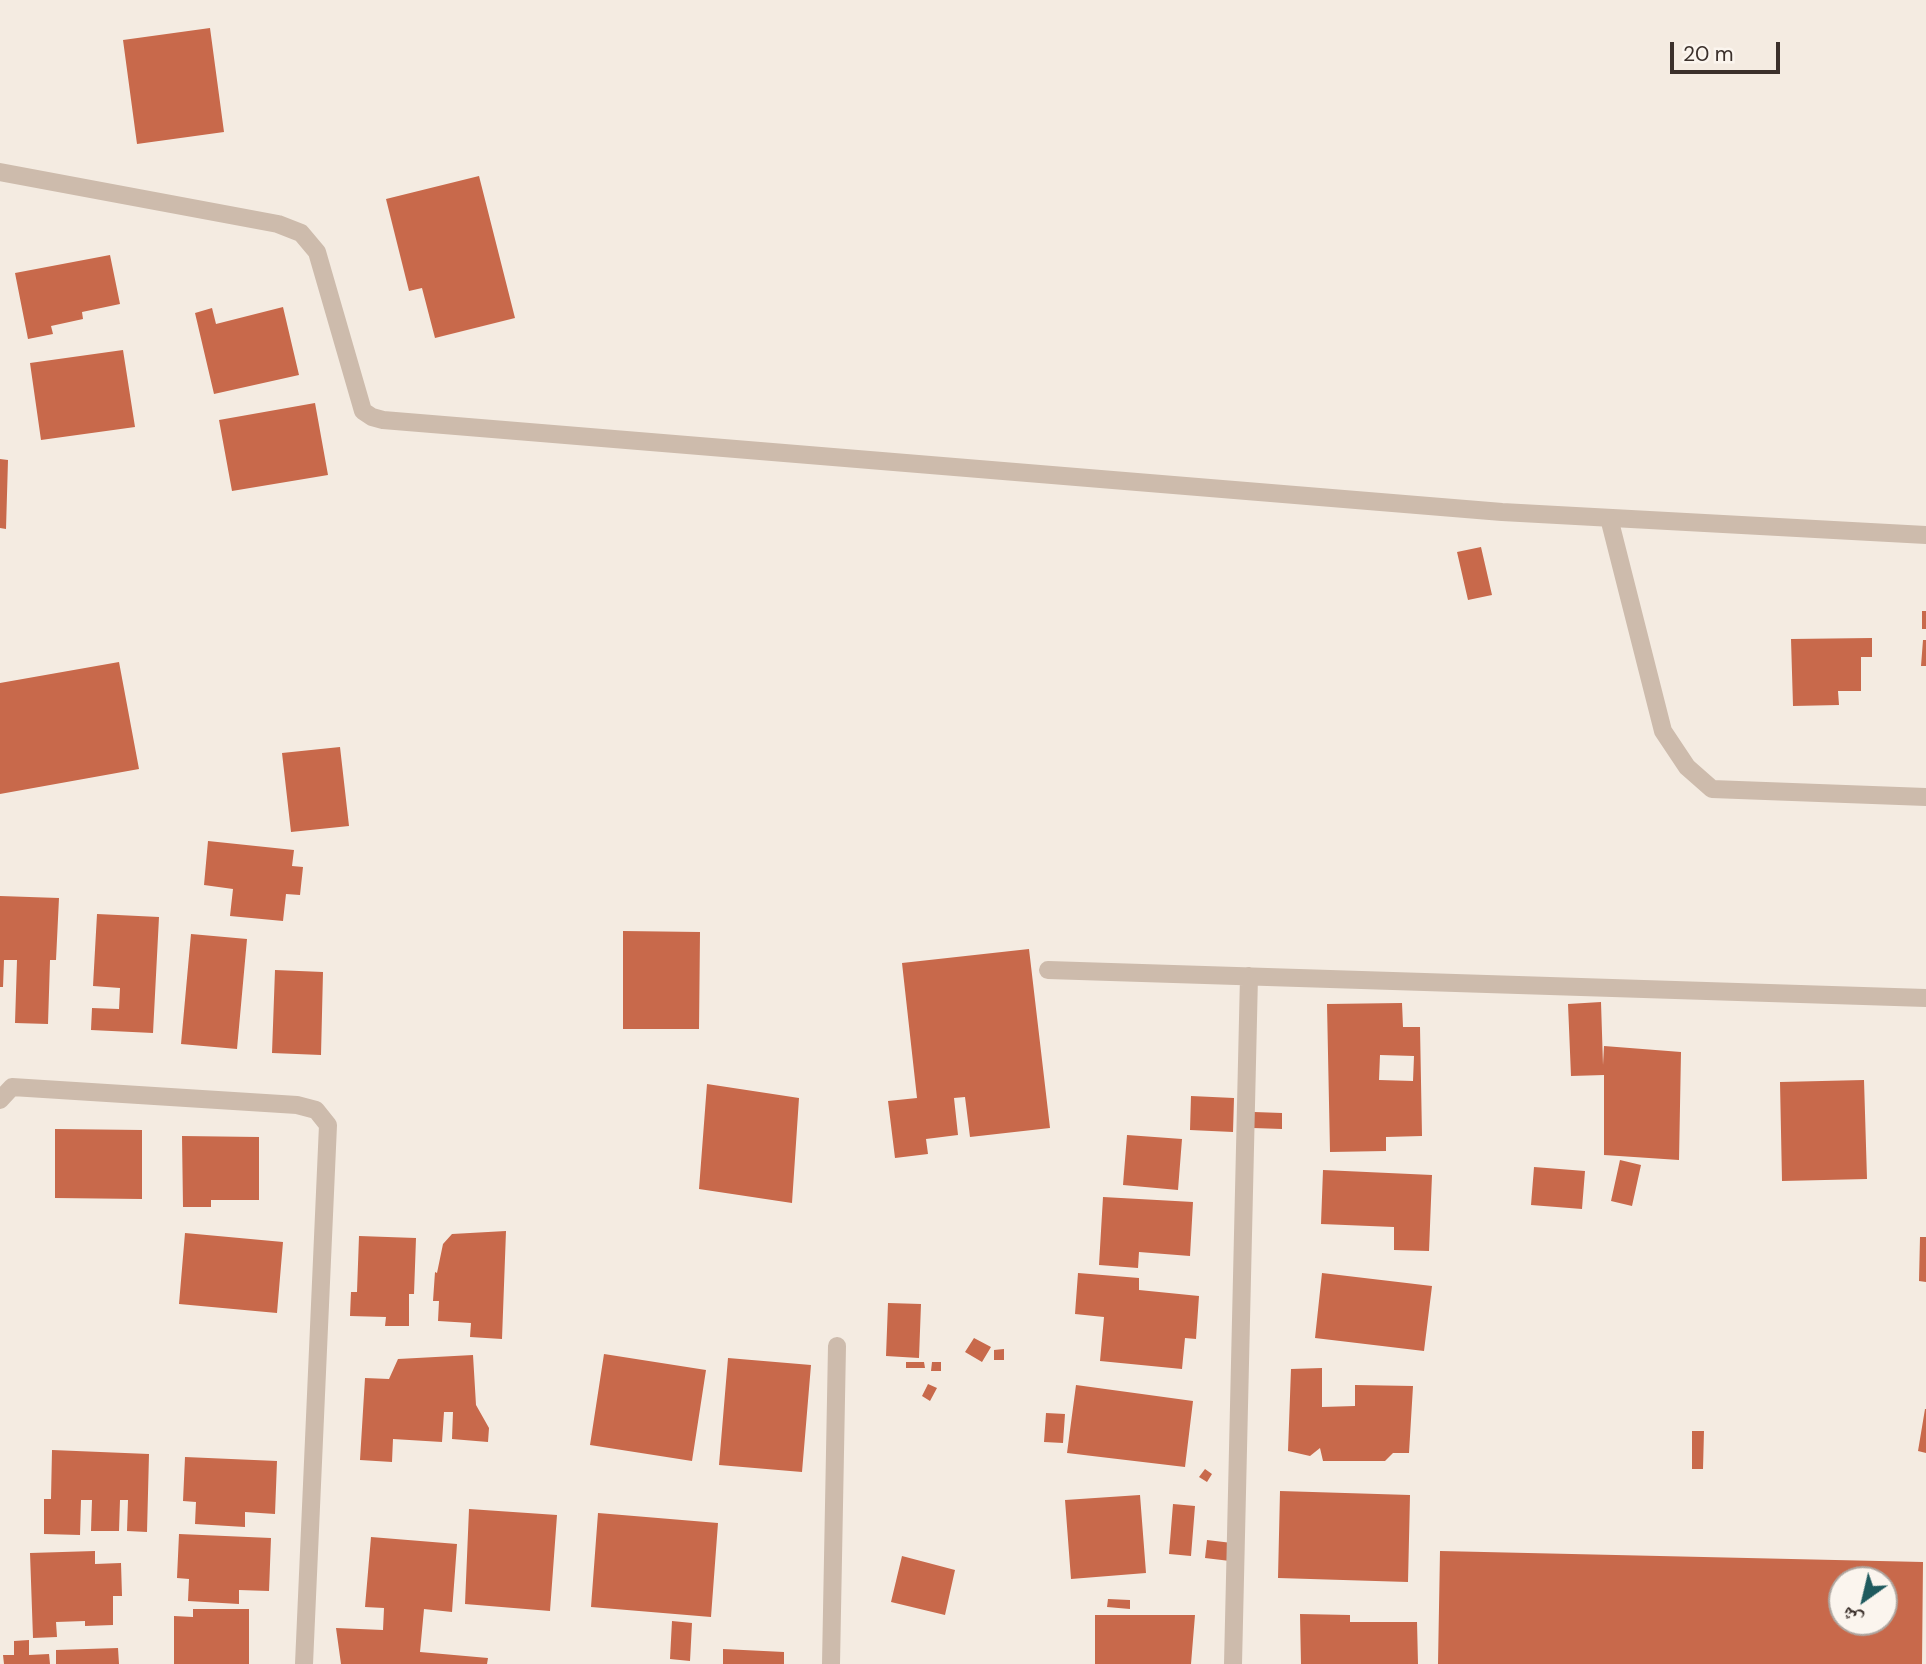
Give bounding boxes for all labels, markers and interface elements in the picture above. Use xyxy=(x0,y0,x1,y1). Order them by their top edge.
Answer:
scale bar xyxy=(1674,28,1784,72)
text: 20 m xyxy=(1683,40,1734,68)
north arrow xyxy=(1828,1566,1898,1636)
text: ش xyxy=(1837,1601,1867,1633)

